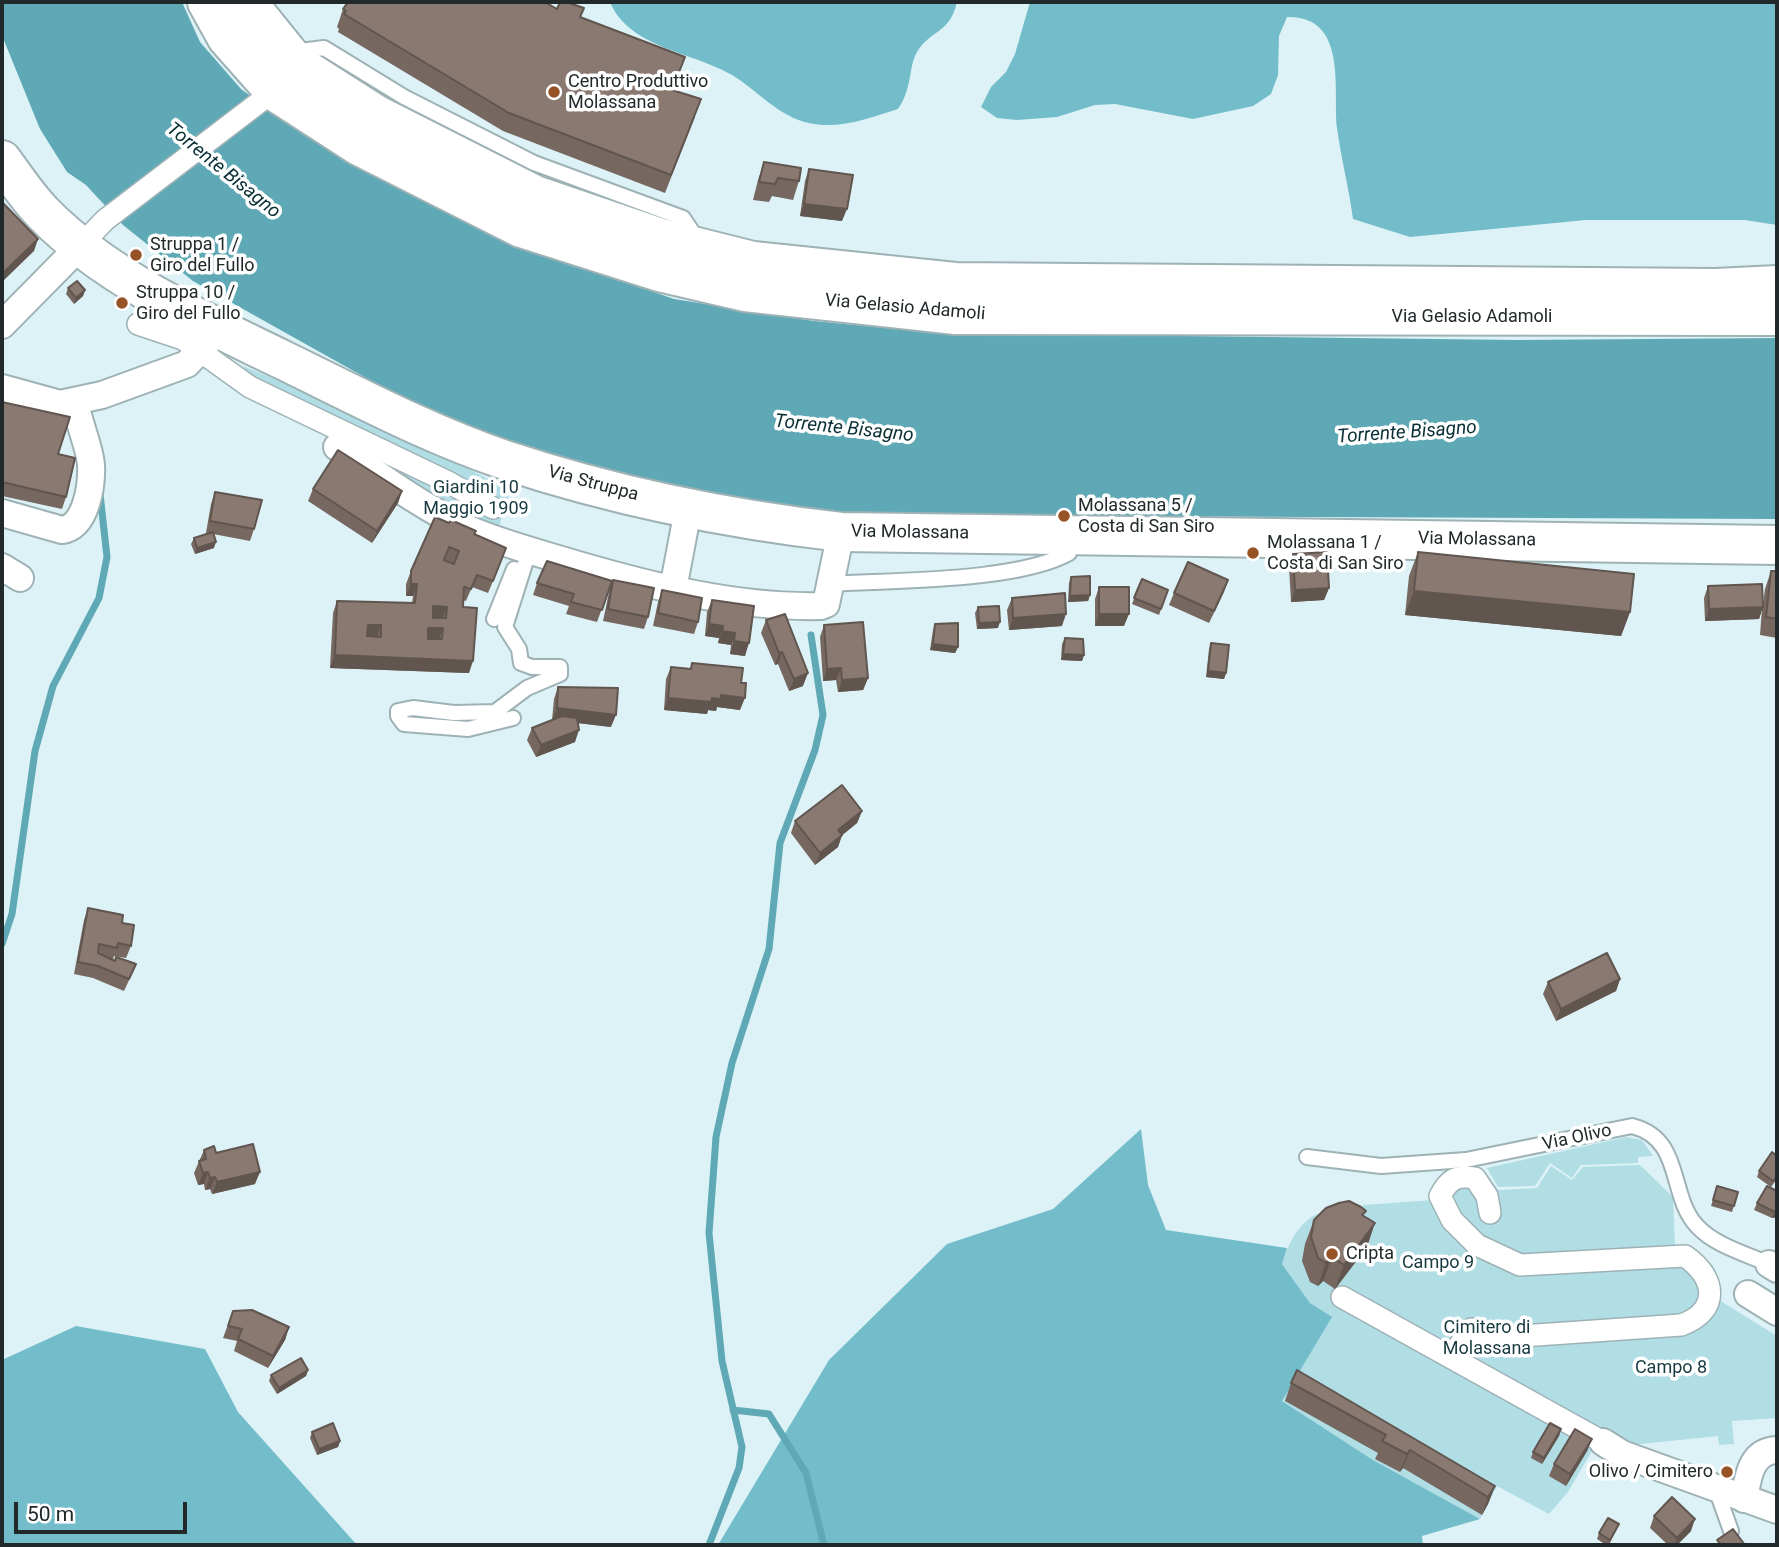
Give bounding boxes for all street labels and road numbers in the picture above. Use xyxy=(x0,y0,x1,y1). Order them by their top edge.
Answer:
street label: Via Gelasio Adamoli xyxy=(824,290,986,326)
street label: Via Gelasio Adamoli xyxy=(1392,306,1552,328)
street label: Via Struppa xyxy=(545,462,641,506)
street label: Via Molassana xyxy=(851,521,969,545)
street label: Via Molassana xyxy=(1418,528,1536,552)
street label: Via Olivo xyxy=(1540,1120,1614,1156)

